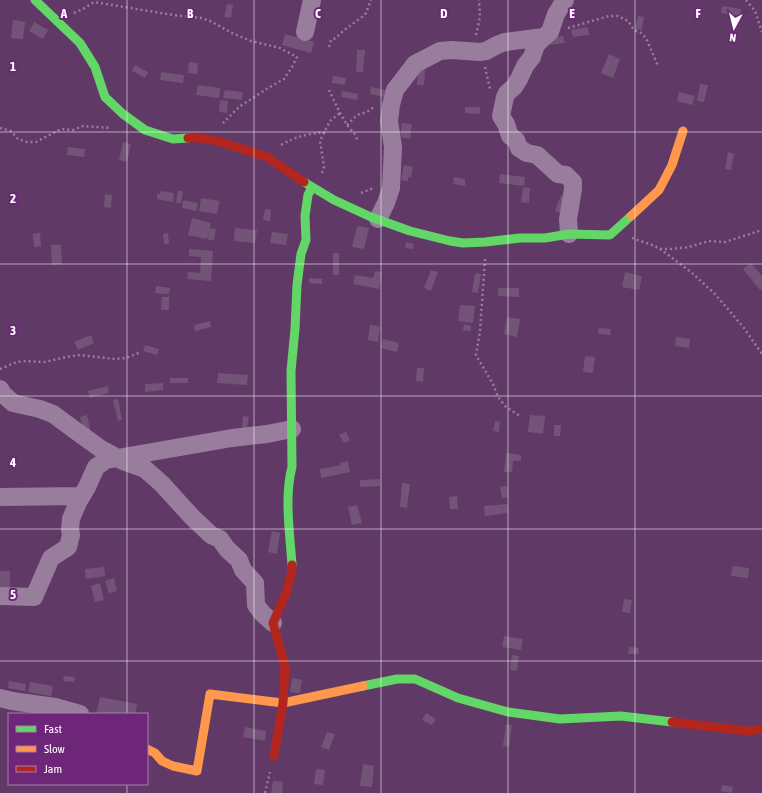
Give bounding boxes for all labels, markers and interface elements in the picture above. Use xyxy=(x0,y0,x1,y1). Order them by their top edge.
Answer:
text: A xyxy=(60,6,68,21)
text: B xyxy=(187,6,194,21)
text: C xyxy=(315,6,321,21)
text: D xyxy=(440,6,448,21)
text: E xyxy=(569,6,575,21)
text: F xyxy=(695,6,701,21)
north arrow xyxy=(714,8,754,48)
text: N xyxy=(729,32,737,44)
text: 1 xyxy=(10,59,16,74)
text: 2 xyxy=(10,191,16,206)
text: 3 xyxy=(10,323,16,338)
text: 4 xyxy=(9,455,16,470)
text: 5 xyxy=(10,587,16,602)
legend xyxy=(8,713,148,785)
text: Fast xyxy=(44,722,62,736)
text: Slow xyxy=(44,742,65,756)
text: Jam xyxy=(44,762,62,776)

